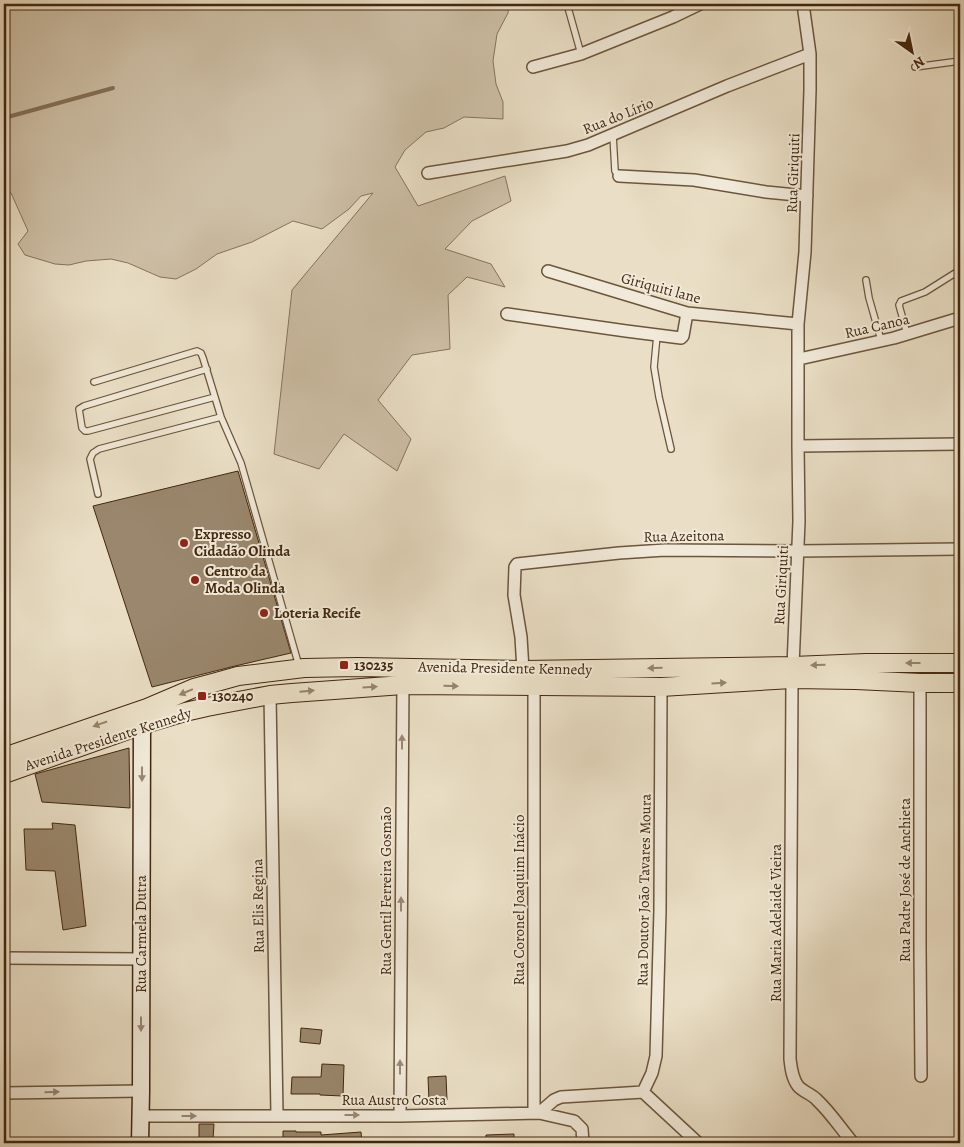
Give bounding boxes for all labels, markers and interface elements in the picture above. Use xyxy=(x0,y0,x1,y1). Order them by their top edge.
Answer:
north arrow xyxy=(886,28,936,78)
text: N xyxy=(909,52,928,73)
street label: Rua do Lírio xyxy=(580,93,656,139)
street label: Rua Giriquiti xyxy=(782,133,804,213)
street label: Giriquiti lane xyxy=(619,268,703,308)
street label: Rua Canoa xyxy=(843,309,911,343)
place label: Expresso Cidadão Olinda xyxy=(194,524,291,561)
street label: Rua Azeitona xyxy=(643,525,725,547)
marker: Expresso Cidadão Olinda xyxy=(178,537,190,549)
street label: Rua Giriquiti xyxy=(769,545,793,625)
place label: Centro da Moda Olinda xyxy=(205,561,286,598)
marker: Centro da Moda Olinda xyxy=(189,574,201,586)
place label: Loteria Recife xyxy=(274,603,361,623)
marker: Loteria Recife xyxy=(258,607,270,619)
place label: 130235 xyxy=(354,655,393,675)
street label: Avenida Presidente Kennedy xyxy=(417,656,592,680)
marker: 130235 xyxy=(338,659,350,671)
one-way arrow xyxy=(905,659,921,667)
one-way arrow xyxy=(809,662,825,670)
one-way arrow xyxy=(647,664,663,672)
one-way arrow xyxy=(711,679,727,687)
one-way arrow xyxy=(363,682,379,690)
one-way arrow xyxy=(444,682,460,690)
place label: 130240 xyxy=(212,686,254,706)
one-way arrow xyxy=(299,687,315,695)
one-way arrow xyxy=(178,688,193,696)
marker: 130240 xyxy=(196,690,208,702)
street label: Avenida Presidente Kennedy xyxy=(21,703,194,776)
one-way arrow xyxy=(93,721,108,728)
one-way arrow xyxy=(398,734,406,750)
one-way arrow xyxy=(138,766,146,782)
street label: Rua Doutor João Tavares Moura xyxy=(632,793,656,987)
street label: Rua Padre José de Anchieta xyxy=(895,798,915,962)
street label: Rua Gentil Ferreira Gosmão xyxy=(376,807,396,975)
street label: Rua Coronel Joaquim Inácio xyxy=(509,815,529,985)
street label: Rua Maria Adelaide Vieira xyxy=(766,844,786,1002)
street label: Rua Elis Regina xyxy=(247,858,269,954)
street label: Rua Carmela Dutra xyxy=(131,875,151,993)
one-way arrow xyxy=(397,896,405,912)
one-way arrow xyxy=(137,1016,145,1032)
one-way arrow xyxy=(396,1059,404,1075)
one-way arrow xyxy=(45,1088,61,1096)
street label: Rua Austro Costa xyxy=(342,1090,446,1110)
one-way arrow xyxy=(344,1111,360,1119)
one-way arrow xyxy=(182,1112,198,1120)

